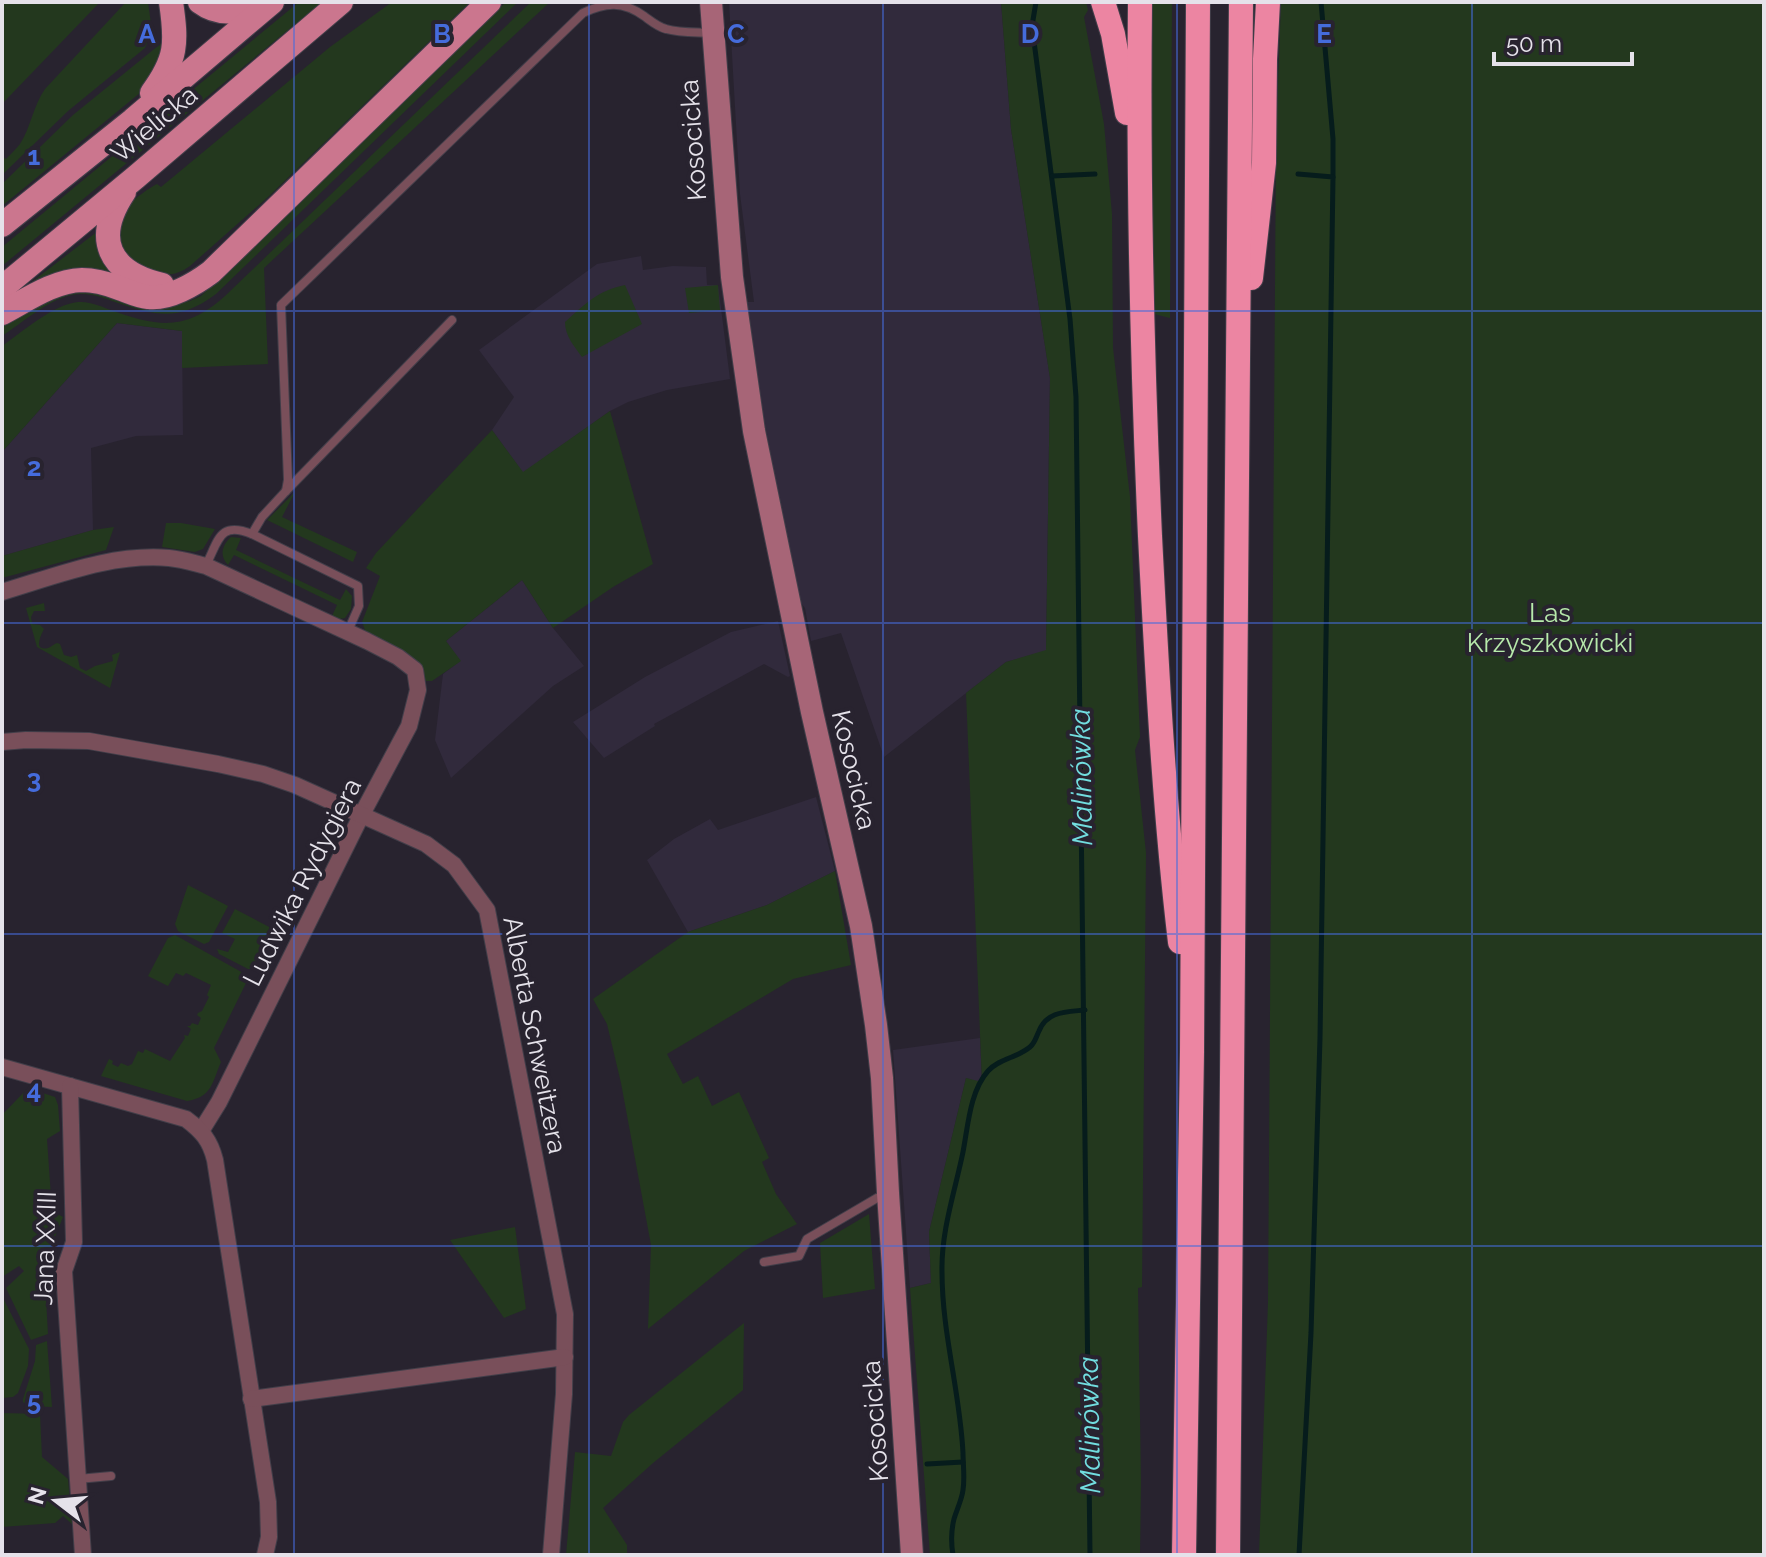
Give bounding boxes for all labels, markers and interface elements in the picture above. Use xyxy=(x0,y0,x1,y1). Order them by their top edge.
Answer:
scale bar xyxy=(1494,16,1632,66)
text: A xyxy=(138,19,156,49)
text: B xyxy=(433,19,451,49)
text: C xyxy=(727,19,745,49)
text: D xyxy=(1021,19,1039,49)
text: E xyxy=(1316,19,1332,49)
text: 50 m xyxy=(1506,29,1562,58)
street label: Kosocicka xyxy=(674,78,712,202)
street label: Wielicka xyxy=(105,79,203,169)
text: 1 xyxy=(28,141,41,171)
text: 2 xyxy=(27,452,41,482)
park label: Las Krzyszkowicki xyxy=(1467,598,1633,658)
street label: Kosocicka xyxy=(826,707,882,833)
water label: Malinówka xyxy=(1064,708,1099,846)
text: 3 xyxy=(27,764,41,794)
street label: Ludwika Rydygiera xyxy=(237,773,367,991)
street label: Alberta Schweitzera xyxy=(497,914,573,1156)
text: 4 xyxy=(27,1075,41,1105)
street label: Jana XXIII xyxy=(28,1190,62,1306)
water label: Malinówka xyxy=(1072,1356,1107,1494)
street label: Kosocicka xyxy=(856,1359,894,1483)
text: 5 xyxy=(27,1386,41,1416)
north arrow xyxy=(16,1461,96,1541)
text: N xyxy=(22,1484,52,1507)

